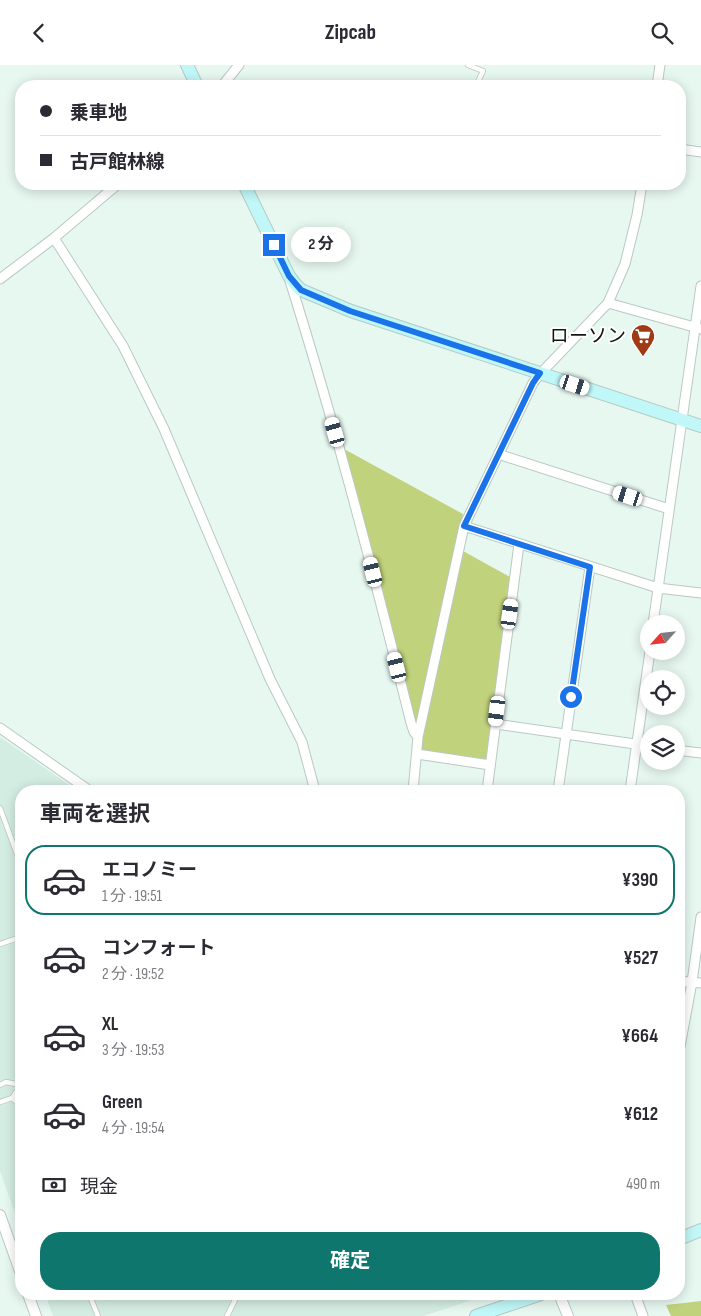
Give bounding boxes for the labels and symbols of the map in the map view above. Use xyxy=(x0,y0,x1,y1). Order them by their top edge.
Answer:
callout: 2 分 xyxy=(292,227,352,263)
route end xyxy=(263,234,285,256)
supermarket icon: ローソン xyxy=(630,323,656,357)
place label: ローソン xyxy=(550,325,626,348)
car xyxy=(558,373,591,397)
car xyxy=(323,416,346,448)
car xyxy=(611,484,644,508)
car xyxy=(362,556,383,588)
car xyxy=(500,598,519,630)
north arrow xyxy=(640,615,685,660)
car xyxy=(386,651,407,683)
route start xyxy=(560,686,582,708)
car xyxy=(487,695,506,727)

